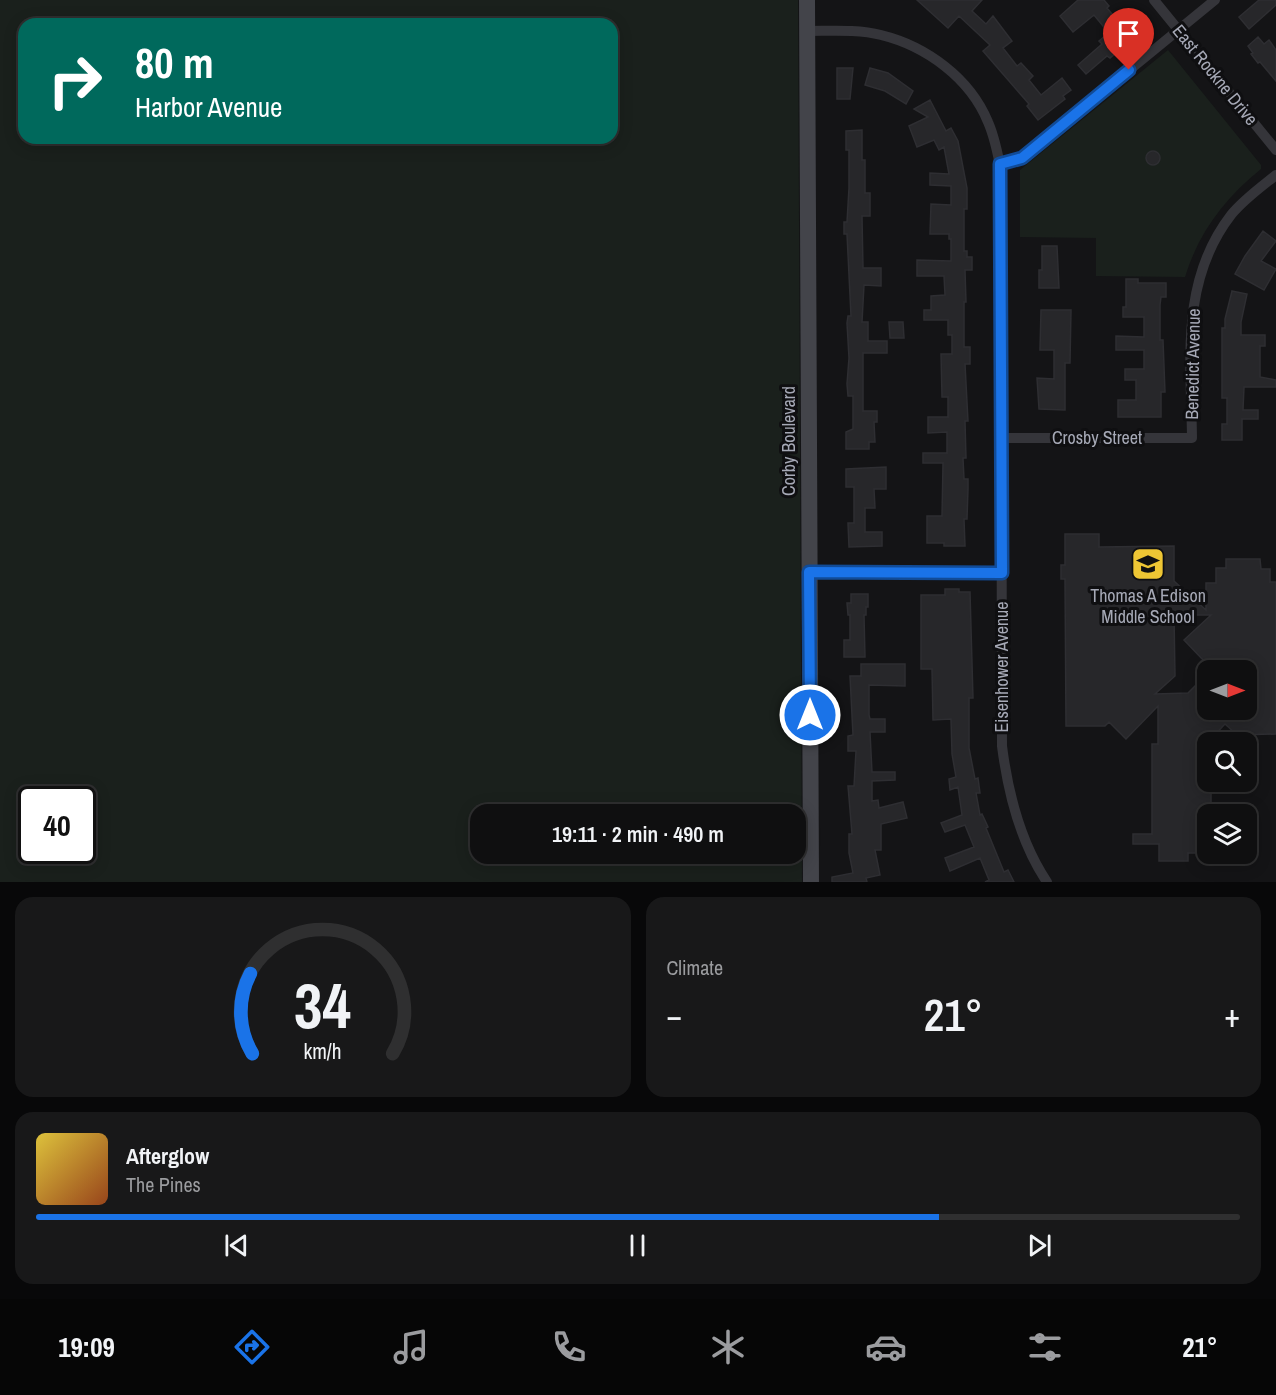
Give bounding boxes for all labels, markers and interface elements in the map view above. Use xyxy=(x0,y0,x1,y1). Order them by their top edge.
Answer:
pin xyxy=(1103,8,1154,70)
icon: arrive xyxy=(1112,17,1145,50)
street label: East Rockne Drive xyxy=(1167,19,1264,130)
text: 80 m xyxy=(135,35,214,91)
icon: right xyxy=(36,42,114,120)
text: Harbor Avenue xyxy=(135,89,282,125)
street label: Benedict Avenue xyxy=(1179,308,1206,420)
street label: Corby Boulevard xyxy=(776,386,801,496)
street label: Crosby Street xyxy=(1052,425,1142,450)
school or university icon: Thomas A Edison Middle School xyxy=(1130,546,1166,582)
place label: Thomas A Edison Middle School xyxy=(1090,583,1206,629)
street label: Eisenhower Avenue xyxy=(989,601,1014,733)
north arrow xyxy=(1197,660,1257,720)
map controls xyxy=(1197,660,1257,864)
position arrow xyxy=(778,683,842,747)
button: search xyxy=(1197,732,1257,792)
speed limit sign: 40 xyxy=(18,786,96,864)
button: layers xyxy=(1197,804,1257,864)
text: 19:11 · 2 min · 490 m xyxy=(552,819,724,849)
text: Climate xyxy=(667,954,723,981)
text: 34 xyxy=(294,963,351,1047)
text: 21° xyxy=(924,984,983,1045)
text: − xyxy=(667,993,682,1037)
text: + xyxy=(1224,993,1240,1037)
text: km/h xyxy=(304,1037,342,1066)
text: Afterglow xyxy=(126,1141,209,1171)
text: The Pines xyxy=(126,1171,201,1198)
icon: previous xyxy=(220,1229,253,1262)
icon: pause xyxy=(621,1229,654,1262)
icon: next xyxy=(1023,1229,1056,1262)
icon: directions xyxy=(231,1326,273,1368)
icon: music xyxy=(390,1326,432,1368)
icon: phone xyxy=(548,1326,590,1368)
icon: climate xyxy=(707,1326,749,1368)
icon: car xyxy=(865,1326,907,1368)
icon: filters xyxy=(1024,1326,1066,1368)
text: 19:09 xyxy=(58,1329,115,1365)
text: 21° xyxy=(1182,1329,1218,1365)

